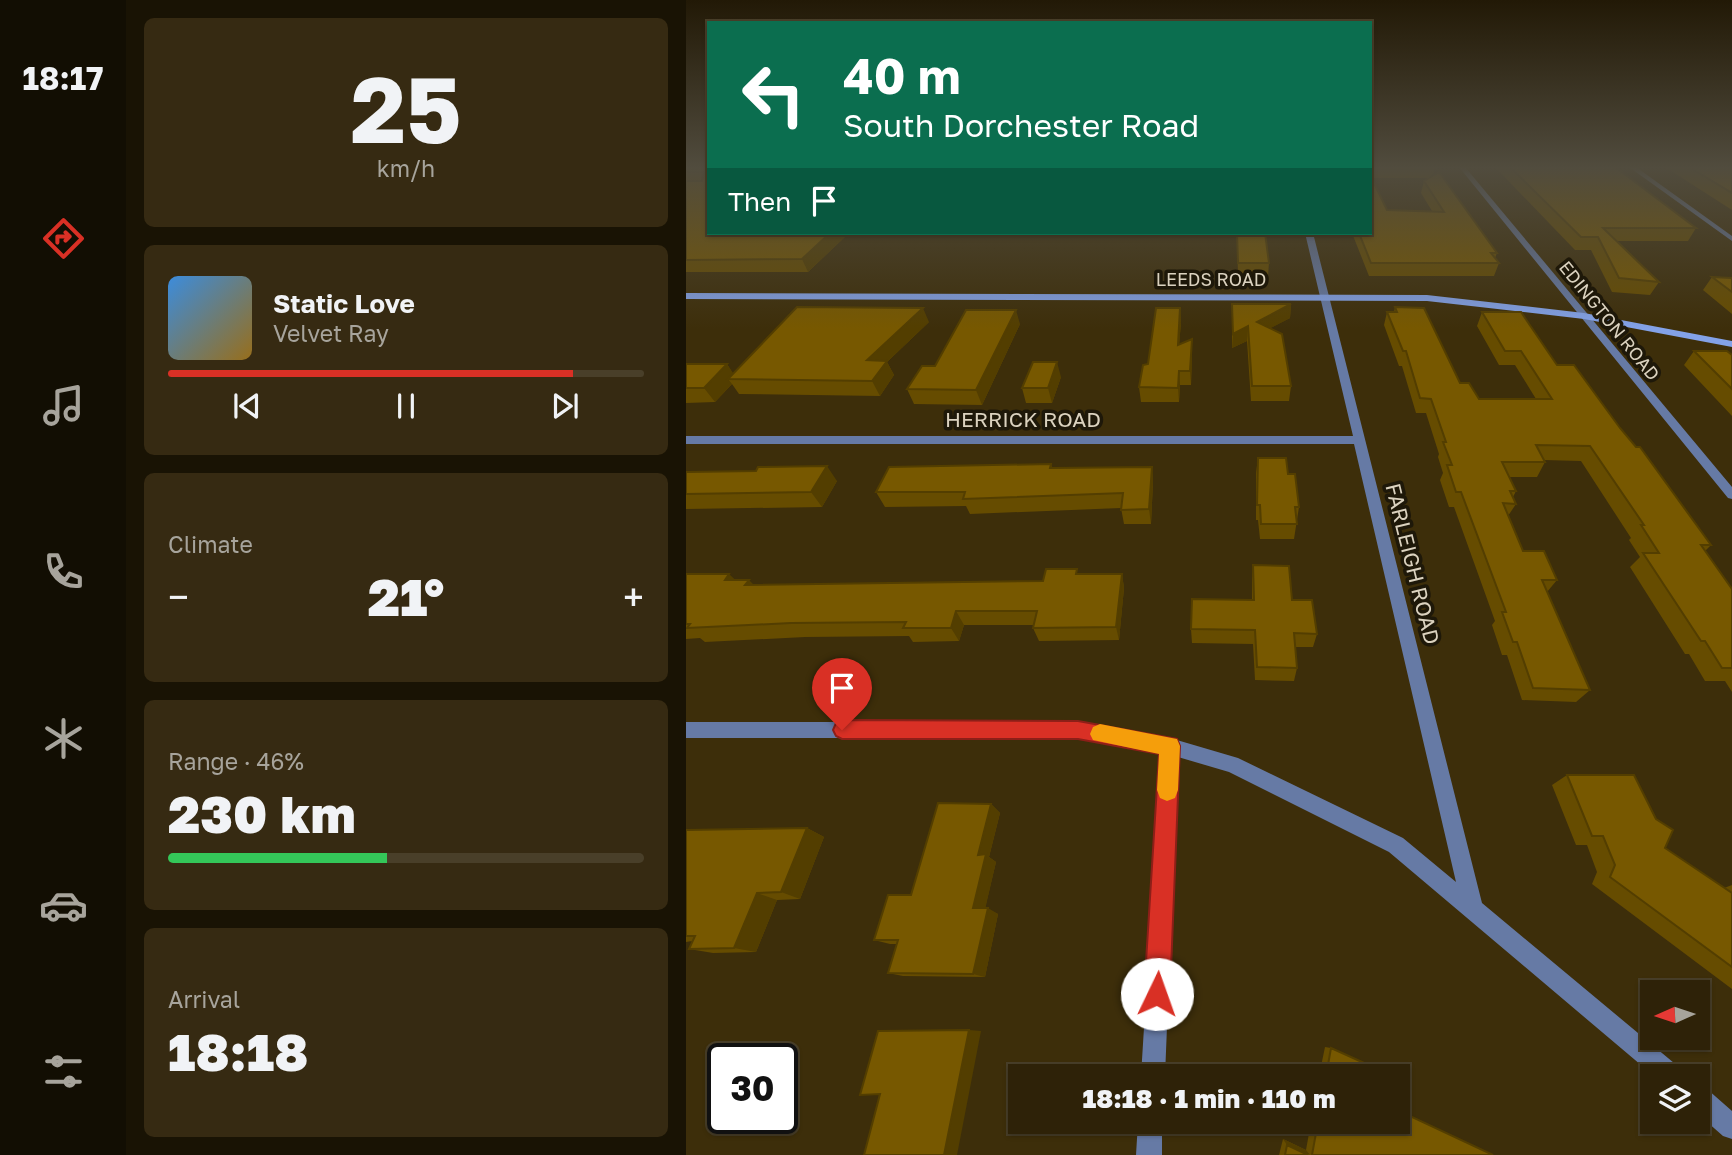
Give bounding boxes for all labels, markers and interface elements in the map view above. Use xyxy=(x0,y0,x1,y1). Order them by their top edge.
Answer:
text: 40 m xyxy=(843,46,961,105)
icon: left xyxy=(728,49,819,140)
text: 25 xyxy=(350,54,462,163)
text: 18:17 xyxy=(22,59,104,97)
text: South Dorchester Road xyxy=(843,106,1199,144)
text: km/h xyxy=(377,154,435,182)
icon: arrive xyxy=(805,182,843,220)
text: Then xyxy=(728,186,791,217)
icon: directions xyxy=(39,214,88,263)
street label: EDINGTON ROAD xyxy=(1555,256,1665,385)
street label: LEEDS ROAD xyxy=(1156,268,1266,290)
text: Static Love xyxy=(273,288,415,319)
text: Velvet Ray xyxy=(273,319,389,347)
icon: music xyxy=(39,381,88,430)
icon: previous xyxy=(228,387,266,425)
icon: pause xyxy=(387,387,425,425)
icon: next xyxy=(546,387,584,425)
street label: HERRICK ROAD xyxy=(945,406,1101,432)
street label: FARLEIGH ROAD xyxy=(1380,480,1446,647)
text: Climate xyxy=(168,530,253,558)
icon: phone xyxy=(39,547,88,596)
text: 21° xyxy=(368,565,444,627)
text: − xyxy=(168,574,189,619)
text: + xyxy=(623,574,644,619)
pin xyxy=(812,658,872,730)
icon: arrive xyxy=(823,669,861,707)
icon: climate xyxy=(39,714,88,763)
text: Range · 46% xyxy=(168,747,304,775)
text: 230 km xyxy=(168,782,356,844)
icon: car xyxy=(39,881,88,930)
position arrow xyxy=(1120,957,1194,1031)
north arrow xyxy=(1640,980,1710,1050)
map controls xyxy=(1640,980,1710,1134)
text: Arrival xyxy=(168,985,240,1013)
text: 18:18 xyxy=(168,1020,308,1082)
speed limit sign: 30 xyxy=(707,1043,798,1134)
icon: filters xyxy=(39,1047,88,1096)
button: layers xyxy=(1640,1064,1710,1134)
text: 18:18 · 1 min · 110 m xyxy=(1082,1083,1336,1114)

